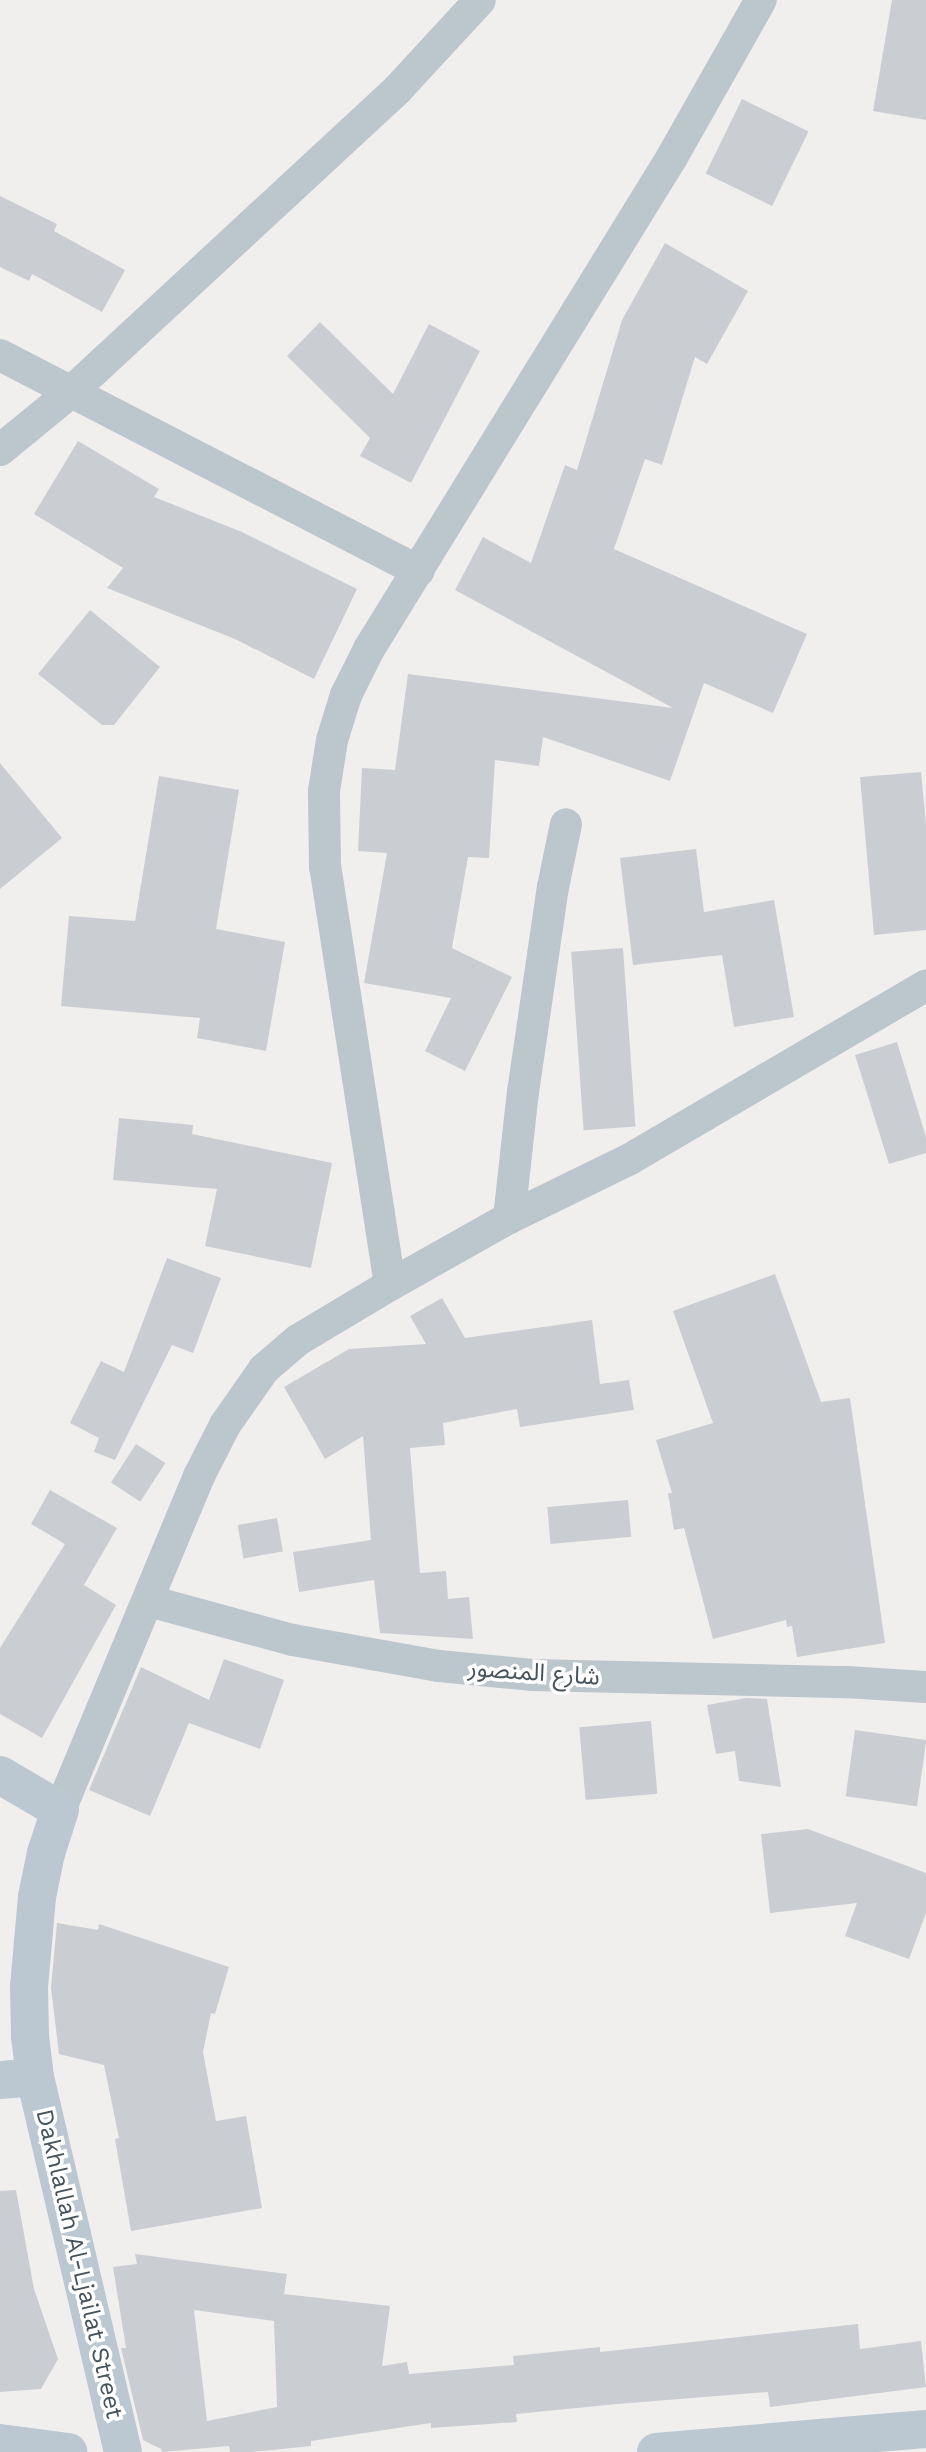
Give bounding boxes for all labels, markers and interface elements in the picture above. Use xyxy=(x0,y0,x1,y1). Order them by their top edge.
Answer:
street label: شارع المنصور xyxy=(467,1654,601,1692)
street label: Dakhlallah Al-Ljailat Street xyxy=(29,2106,129,2422)

